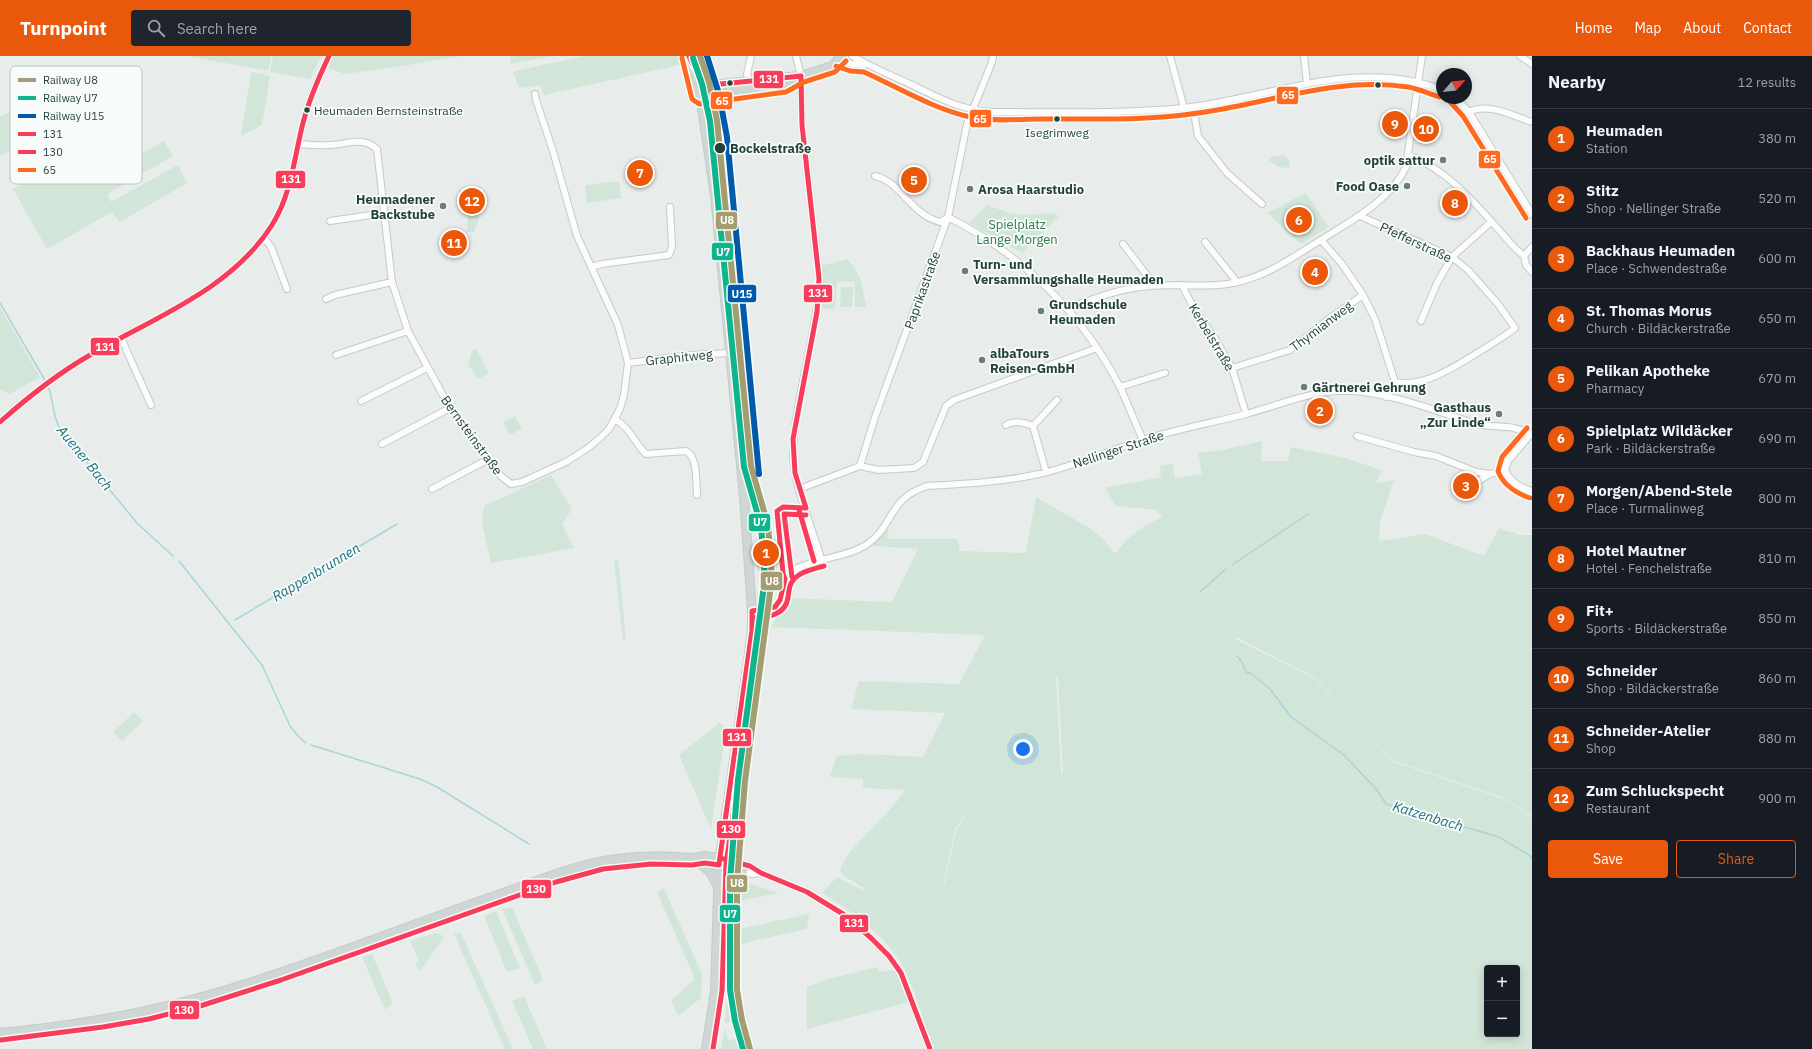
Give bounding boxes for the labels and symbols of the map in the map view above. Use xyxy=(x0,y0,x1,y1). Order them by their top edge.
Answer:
legend xyxy=(10,66,142,184)
north arrow xyxy=(1436,68,1472,104)
line badge: 131 xyxy=(753,70,784,89)
text: 131 xyxy=(759,72,779,86)
text: Railway U8 xyxy=(43,73,98,87)
unlabelled marker xyxy=(725,78,735,88)
unlabelled marker xyxy=(1373,80,1383,90)
line badge: 65 xyxy=(1276,86,1299,105)
text: 65 xyxy=(1281,88,1295,102)
text: Railway U7 xyxy=(43,91,98,105)
line badge: 65 xyxy=(710,91,733,110)
text: 65 xyxy=(715,94,729,108)
place label: Heumaden Bernsteinstraße xyxy=(314,103,463,118)
marker: Heumaden Bernsteinstraße xyxy=(302,105,312,115)
text: Railway U15 xyxy=(43,109,104,123)
line badge: 65 xyxy=(969,109,992,128)
pin: 9 xyxy=(1382,109,1408,139)
text: 65 xyxy=(973,112,987,126)
marker: Isegrimweg xyxy=(1052,114,1062,124)
pin: 10 xyxy=(1413,114,1439,144)
place label: Isegrimweg xyxy=(1025,125,1089,140)
text: 131 xyxy=(43,127,63,141)
place label: Bockelstraße xyxy=(730,140,811,157)
marker: Bockelstraße xyxy=(713,141,727,155)
text: 130 xyxy=(43,145,63,159)
line badge: 65 xyxy=(1478,150,1501,169)
place label: optik sattur xyxy=(1364,152,1435,169)
text: 65 xyxy=(1483,152,1497,166)
marker: optik sattur xyxy=(1438,155,1448,165)
pin: 7 xyxy=(627,158,653,188)
text: 65 xyxy=(43,163,56,177)
pin: 5 xyxy=(901,165,927,195)
line badge: 131 xyxy=(275,170,306,189)
text: 131 xyxy=(281,172,301,186)
place label: Food Oase xyxy=(1336,178,1399,195)
place label: Arosa Haarstudio xyxy=(978,181,1084,198)
marker: Food Oase xyxy=(1402,181,1412,191)
marker: Arosa Haarstudio xyxy=(965,184,975,194)
pin: 12 xyxy=(459,186,485,216)
pin: 8 xyxy=(1442,188,1468,218)
place label: Heumadener Backstube xyxy=(356,191,435,223)
marker: Heumadener Backstube xyxy=(438,201,448,211)
pin: 6 xyxy=(1286,205,1312,235)
line badge: U8 xyxy=(715,211,738,230)
text: U8 xyxy=(720,213,735,227)
park label: Spielplatz Lange Morgen xyxy=(976,216,1058,248)
street label: Pfefferstraße xyxy=(1377,218,1454,267)
pin: 11 xyxy=(441,228,467,258)
line badge: U7 xyxy=(711,242,734,261)
text: U7 xyxy=(716,245,731,259)
street label: Paprikastraße xyxy=(900,249,944,332)
place label: Turn- und Versammlungshalle Heumaden xyxy=(973,256,1164,288)
pin: 4 xyxy=(1302,257,1328,287)
marker: Turn- und Versammlungshalle Heumaden xyxy=(960,266,970,276)
line badge: U15 xyxy=(727,284,757,303)
line badge: 131 xyxy=(803,284,833,303)
text: 131 xyxy=(808,286,828,300)
text: U15 xyxy=(732,287,753,301)
place label: Grundschule Heumaden xyxy=(1049,296,1127,328)
street label: Thymianweg xyxy=(1287,297,1356,355)
street label: Kerbelstraße xyxy=(1185,300,1238,374)
marker: Grundschule Heumaden xyxy=(1036,306,1046,316)
line badge: 131 xyxy=(90,337,120,356)
text: 131 xyxy=(95,340,115,354)
place label: albaTours Reisen-GmbH xyxy=(990,345,1075,377)
street label: Graphitweg xyxy=(645,346,714,369)
marker: albaTours Reisen-GmbH xyxy=(977,355,987,365)
place label: Gärtnerei Gehrung xyxy=(1312,379,1427,396)
marker: Gärtnerei Gehrung xyxy=(1299,382,1309,392)
street label: Bernsteinstraße xyxy=(437,392,506,478)
pin: 2 xyxy=(1307,396,1333,426)
place label: Gasthaus „Zur Linde“ xyxy=(1420,399,1491,431)
marker: Gasthaus „Zur Linde“ xyxy=(1494,409,1504,419)
water label: Auener Bach xyxy=(53,421,117,494)
street label: Nellinger Straße xyxy=(1070,427,1166,472)
pin: 3 xyxy=(1453,471,1479,501)
line badge: U7 xyxy=(748,513,771,532)
text: U7 xyxy=(753,515,768,529)
pin: 1 xyxy=(753,538,779,568)
water label: Rappenbrunnen xyxy=(269,539,363,605)
line badge: U8 xyxy=(760,571,783,591)
text: U8 xyxy=(765,574,780,588)
line badge: 131 xyxy=(722,728,752,747)
text: 131 xyxy=(727,730,747,744)
your location xyxy=(1013,739,1033,759)
water label: Katzenbach xyxy=(1391,797,1466,835)
line badge: 130 xyxy=(716,820,746,839)
text: 130 xyxy=(721,822,741,836)
line badge: U8 xyxy=(726,874,748,893)
text: U8 xyxy=(730,876,745,890)
line badge: 130 xyxy=(521,879,552,899)
text: 130 xyxy=(526,882,546,896)
line badge: U7 xyxy=(719,904,741,923)
text: U7 xyxy=(723,907,738,921)
line badge: 131 xyxy=(839,914,869,933)
text: 131 xyxy=(844,916,864,930)
line badge: 130 xyxy=(169,1000,200,1020)
text: 130 xyxy=(174,1003,194,1017)

